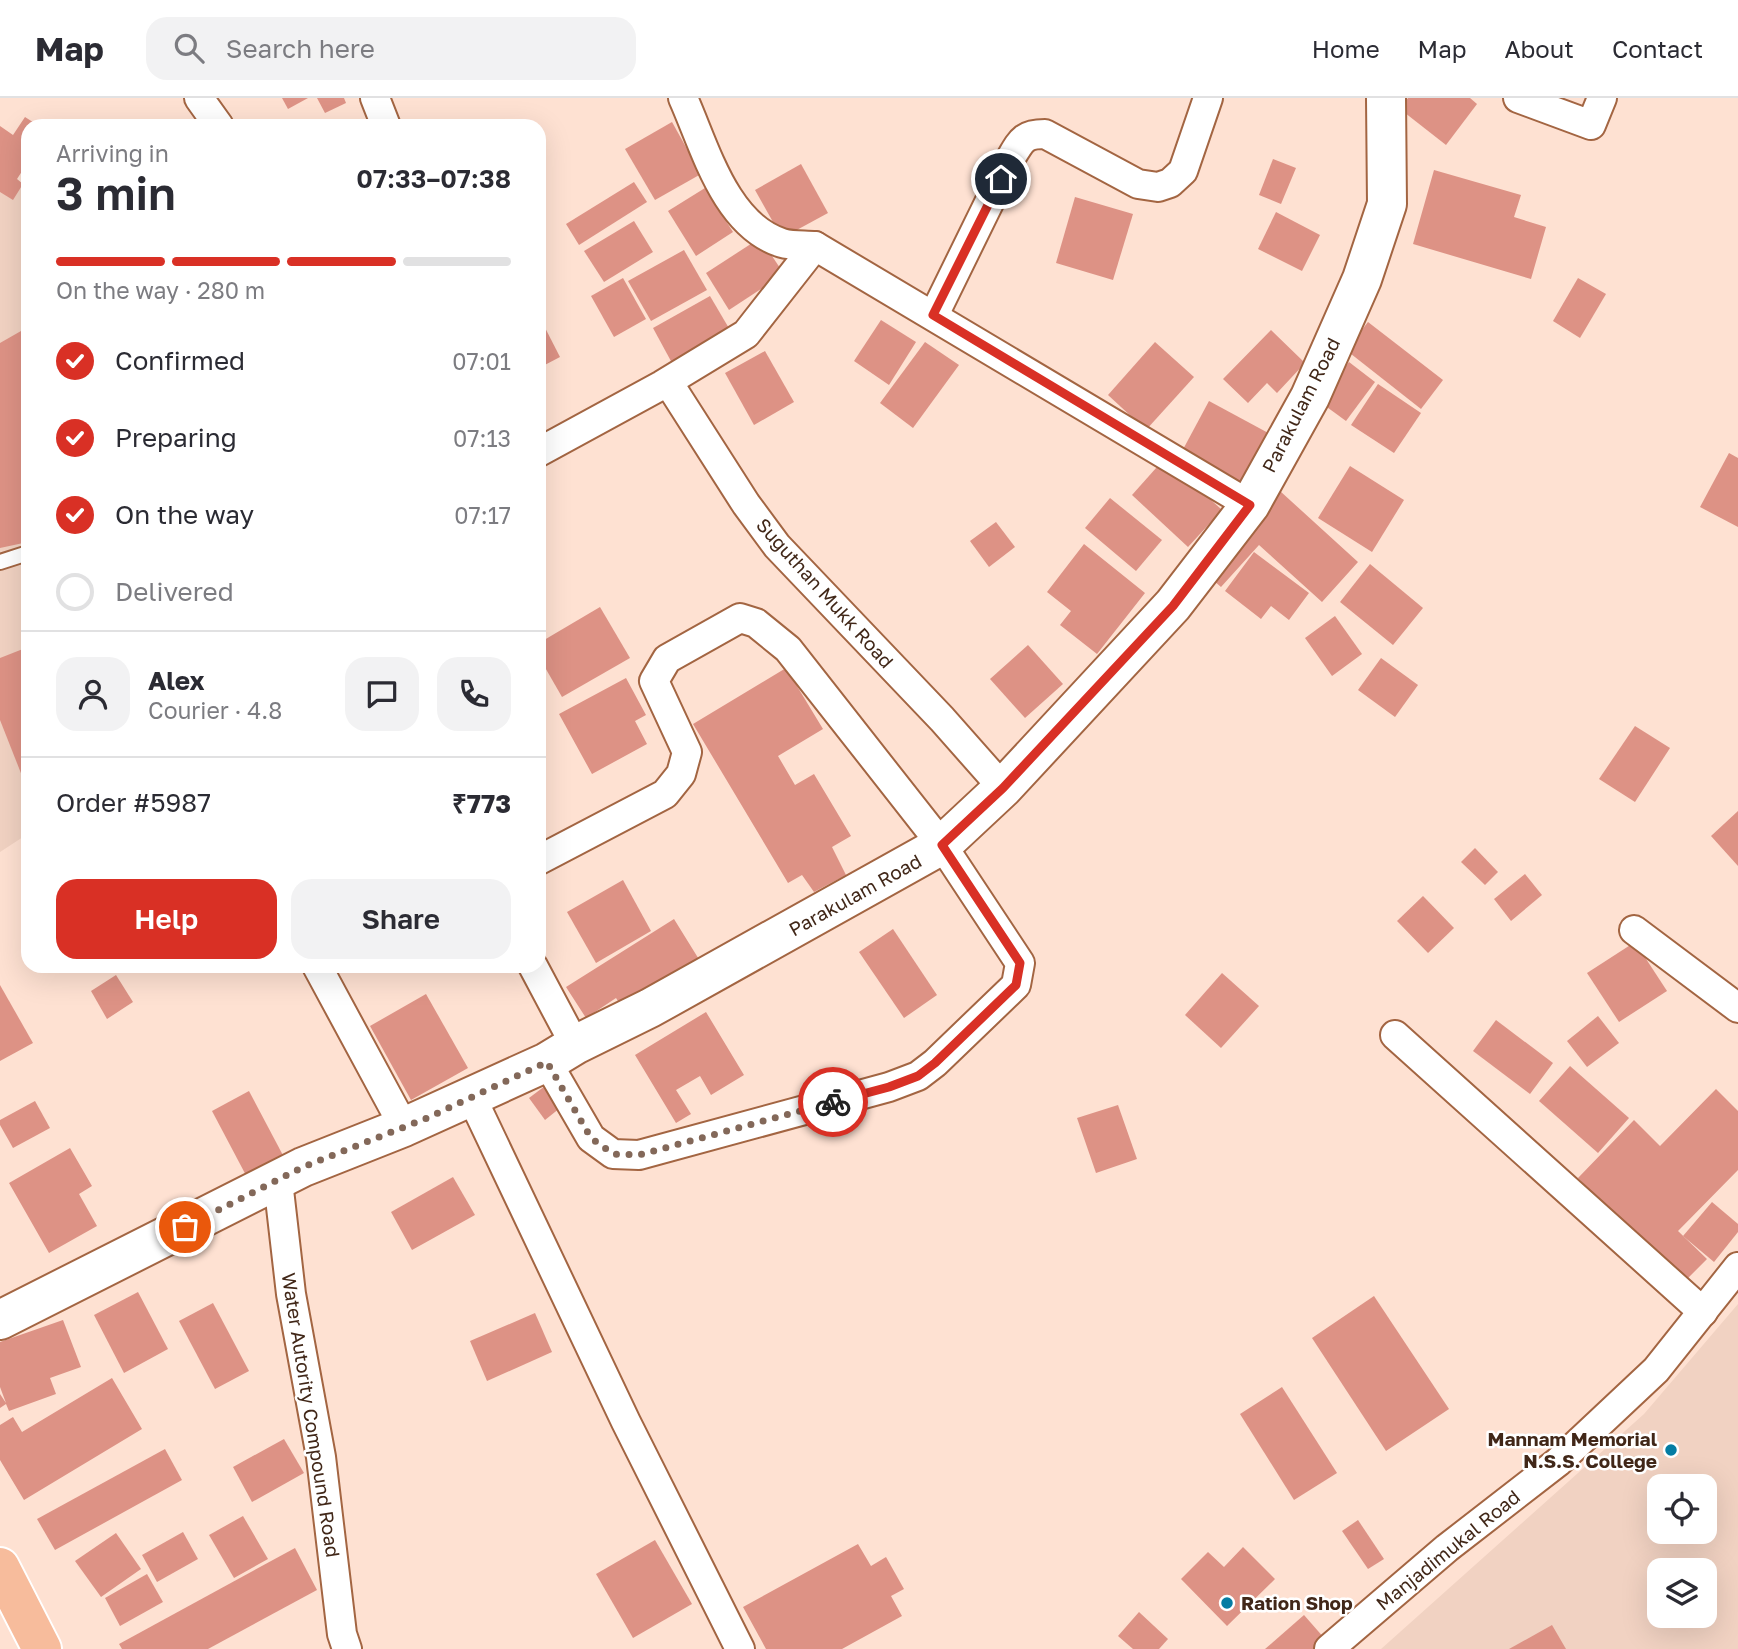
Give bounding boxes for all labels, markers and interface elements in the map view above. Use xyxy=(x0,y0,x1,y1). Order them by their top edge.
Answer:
search box xyxy=(146,17,636,80)
text: Map xyxy=(35,29,104,68)
icon: search xyxy=(170,29,208,67)
text: Search here xyxy=(226,33,375,64)
text: Home xyxy=(1312,34,1380,63)
text: Map xyxy=(1418,34,1467,63)
text: About xyxy=(1505,34,1574,63)
text: Contact xyxy=(1612,34,1703,63)
text: Arriving in xyxy=(56,139,169,167)
pin xyxy=(971,149,1031,209)
icon: home xyxy=(982,160,1020,198)
text: 07:33–07:38 xyxy=(356,163,511,194)
text: 3 min xyxy=(56,165,176,220)
text: On the way · 280 m xyxy=(56,276,265,304)
street label: Parakulam Road xyxy=(1257,334,1344,476)
icon: check xyxy=(56,342,94,380)
text: Confirmed xyxy=(115,345,245,376)
text: 07:01 xyxy=(452,347,511,375)
icon: check xyxy=(56,419,94,457)
text: Preparing xyxy=(115,422,237,453)
text: 07:13 xyxy=(453,424,511,452)
icon: check xyxy=(56,496,94,534)
text: On the way xyxy=(115,499,254,530)
text: 07:17 xyxy=(454,501,511,529)
street label: Suguthan Mukk Road xyxy=(752,513,899,672)
text: Delivered xyxy=(115,576,234,607)
button: person xyxy=(56,657,130,731)
button: chat xyxy=(345,657,419,731)
button: phone xyxy=(437,657,511,731)
text: Alex xyxy=(148,665,205,696)
text: Courier · 4.8 xyxy=(148,696,282,724)
text: Order #5987 xyxy=(56,787,211,818)
text: ₹773 xyxy=(452,788,511,819)
street label: Parakulam Road xyxy=(784,849,925,941)
button: Help xyxy=(56,879,277,959)
button: Share xyxy=(291,879,511,959)
courier xyxy=(798,1067,868,1137)
icon: bike xyxy=(814,1083,852,1121)
pin xyxy=(155,1197,215,1257)
icon: bag xyxy=(166,1208,204,1246)
street label: Water Autority Compound Road xyxy=(278,1271,345,1559)
place label: Mannam Memorial N.S.S. College xyxy=(1488,1427,1657,1472)
marker: Mannam Memorial N.S.S. College xyxy=(1663,1442,1679,1458)
map controls xyxy=(1647,1474,1717,1628)
button: locate xyxy=(1647,1474,1717,1544)
street label: Manjadimukal Road xyxy=(1371,1485,1524,1615)
button: layers xyxy=(1647,1558,1717,1628)
place label: Ration Shop xyxy=(1241,1591,1353,1614)
marker: Ration Shop xyxy=(1219,1595,1235,1611)

